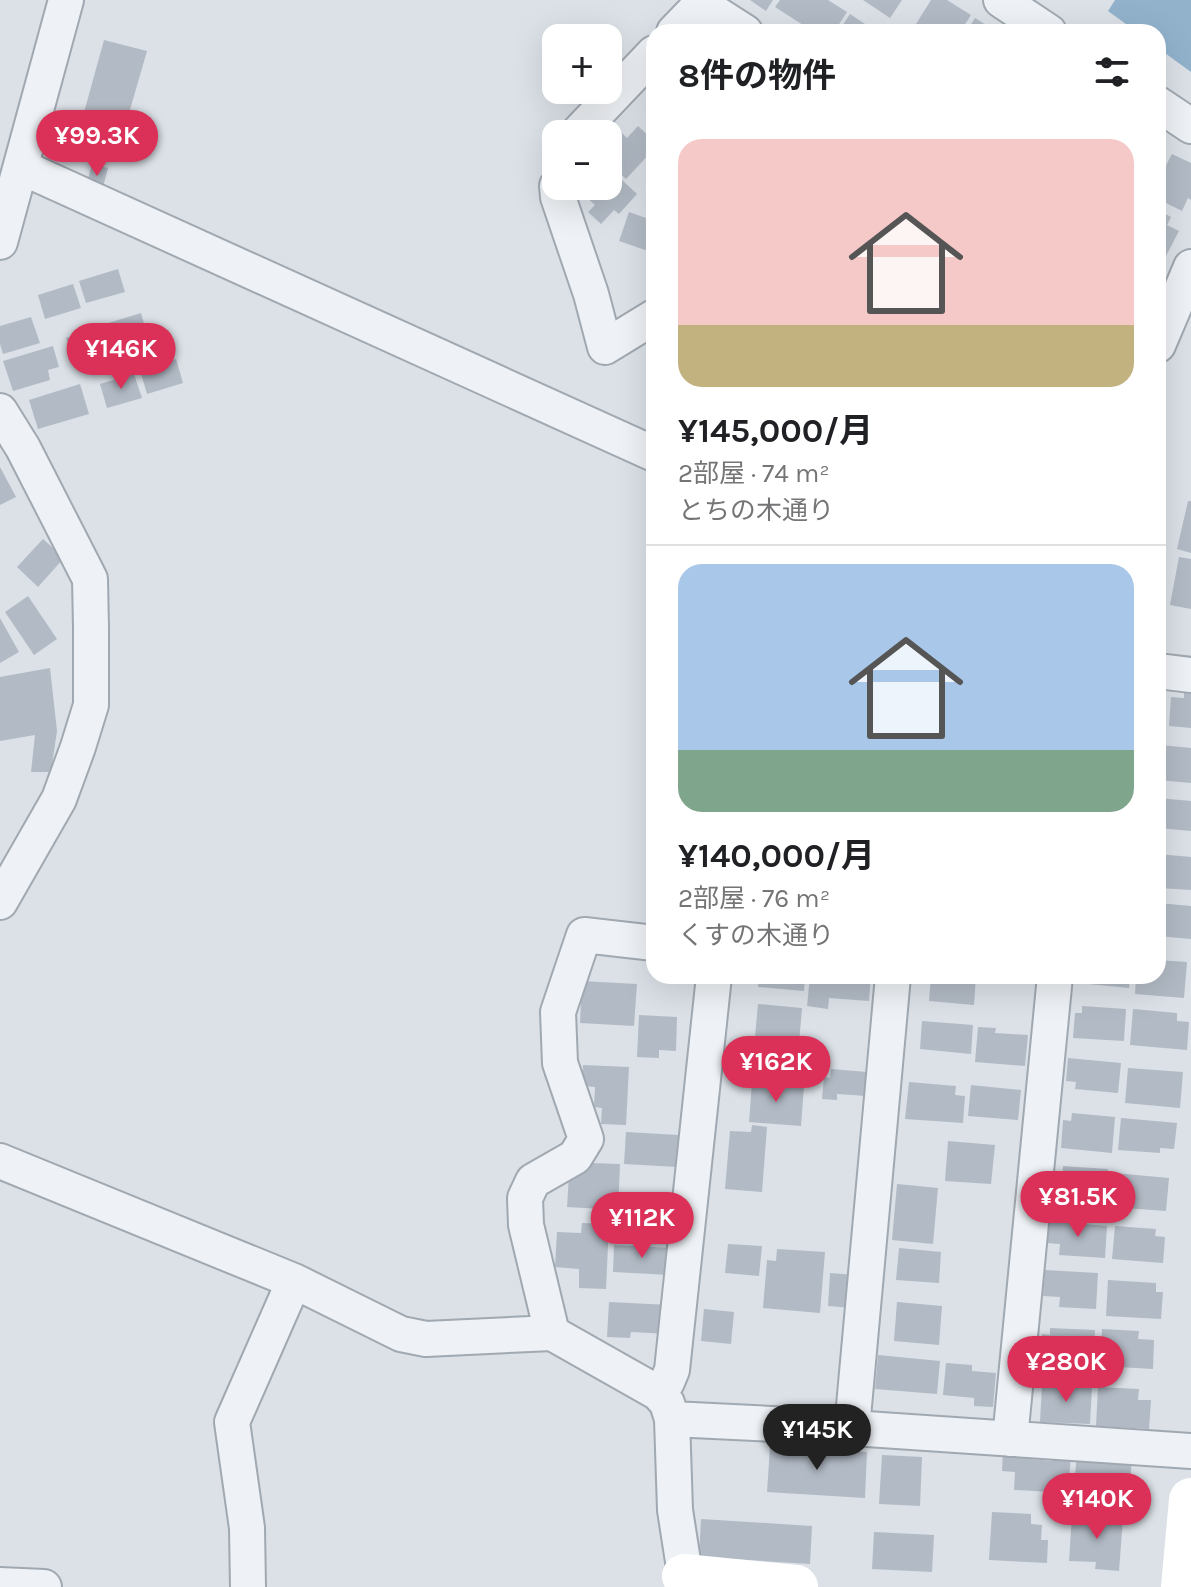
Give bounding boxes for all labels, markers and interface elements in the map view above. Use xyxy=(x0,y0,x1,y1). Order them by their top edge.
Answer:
map controls xyxy=(542,24,622,200)
button: + xyxy=(542,24,622,104)
icon: filters xyxy=(1090,50,1134,94)
text: 8件の物件 xyxy=(678,56,836,96)
pin: ¥99.3K xyxy=(32,110,162,178)
text: ¥99.3K xyxy=(54,120,140,151)
button: − xyxy=(542,120,622,200)
icon: home xyxy=(834,191,978,335)
pin: ¥146K xyxy=(65,323,177,391)
text: ¥146K xyxy=(85,333,157,364)
text: ¥145,000/月 xyxy=(678,411,873,451)
text: 2部屋 · 74 m² xyxy=(678,458,830,489)
text: とちの木通り xyxy=(678,495,834,526)
icon: home xyxy=(834,616,978,760)
text: ¥140,000/月 xyxy=(678,836,875,876)
text: 2部屋 · 76 m² xyxy=(678,883,830,914)
text: くすの木通り xyxy=(678,920,834,951)
pin: ¥162K xyxy=(720,1036,832,1104)
text: ¥162K xyxy=(739,1046,813,1077)
pin: ¥81.5K xyxy=(1013,1171,1143,1239)
text: ¥81.5K xyxy=(1038,1181,1118,1212)
pin: ¥112K xyxy=(586,1192,698,1260)
text: ¥112K xyxy=(609,1202,675,1233)
pin: ¥280K xyxy=(1010,1336,1122,1404)
text: ¥280K xyxy=(1025,1346,1107,1377)
pin: ¥145K xyxy=(761,1404,873,1472)
text: ¥145K xyxy=(781,1414,853,1445)
pin: ¥140K xyxy=(1041,1473,1153,1541)
text: ¥140K xyxy=(1060,1483,1134,1514)

